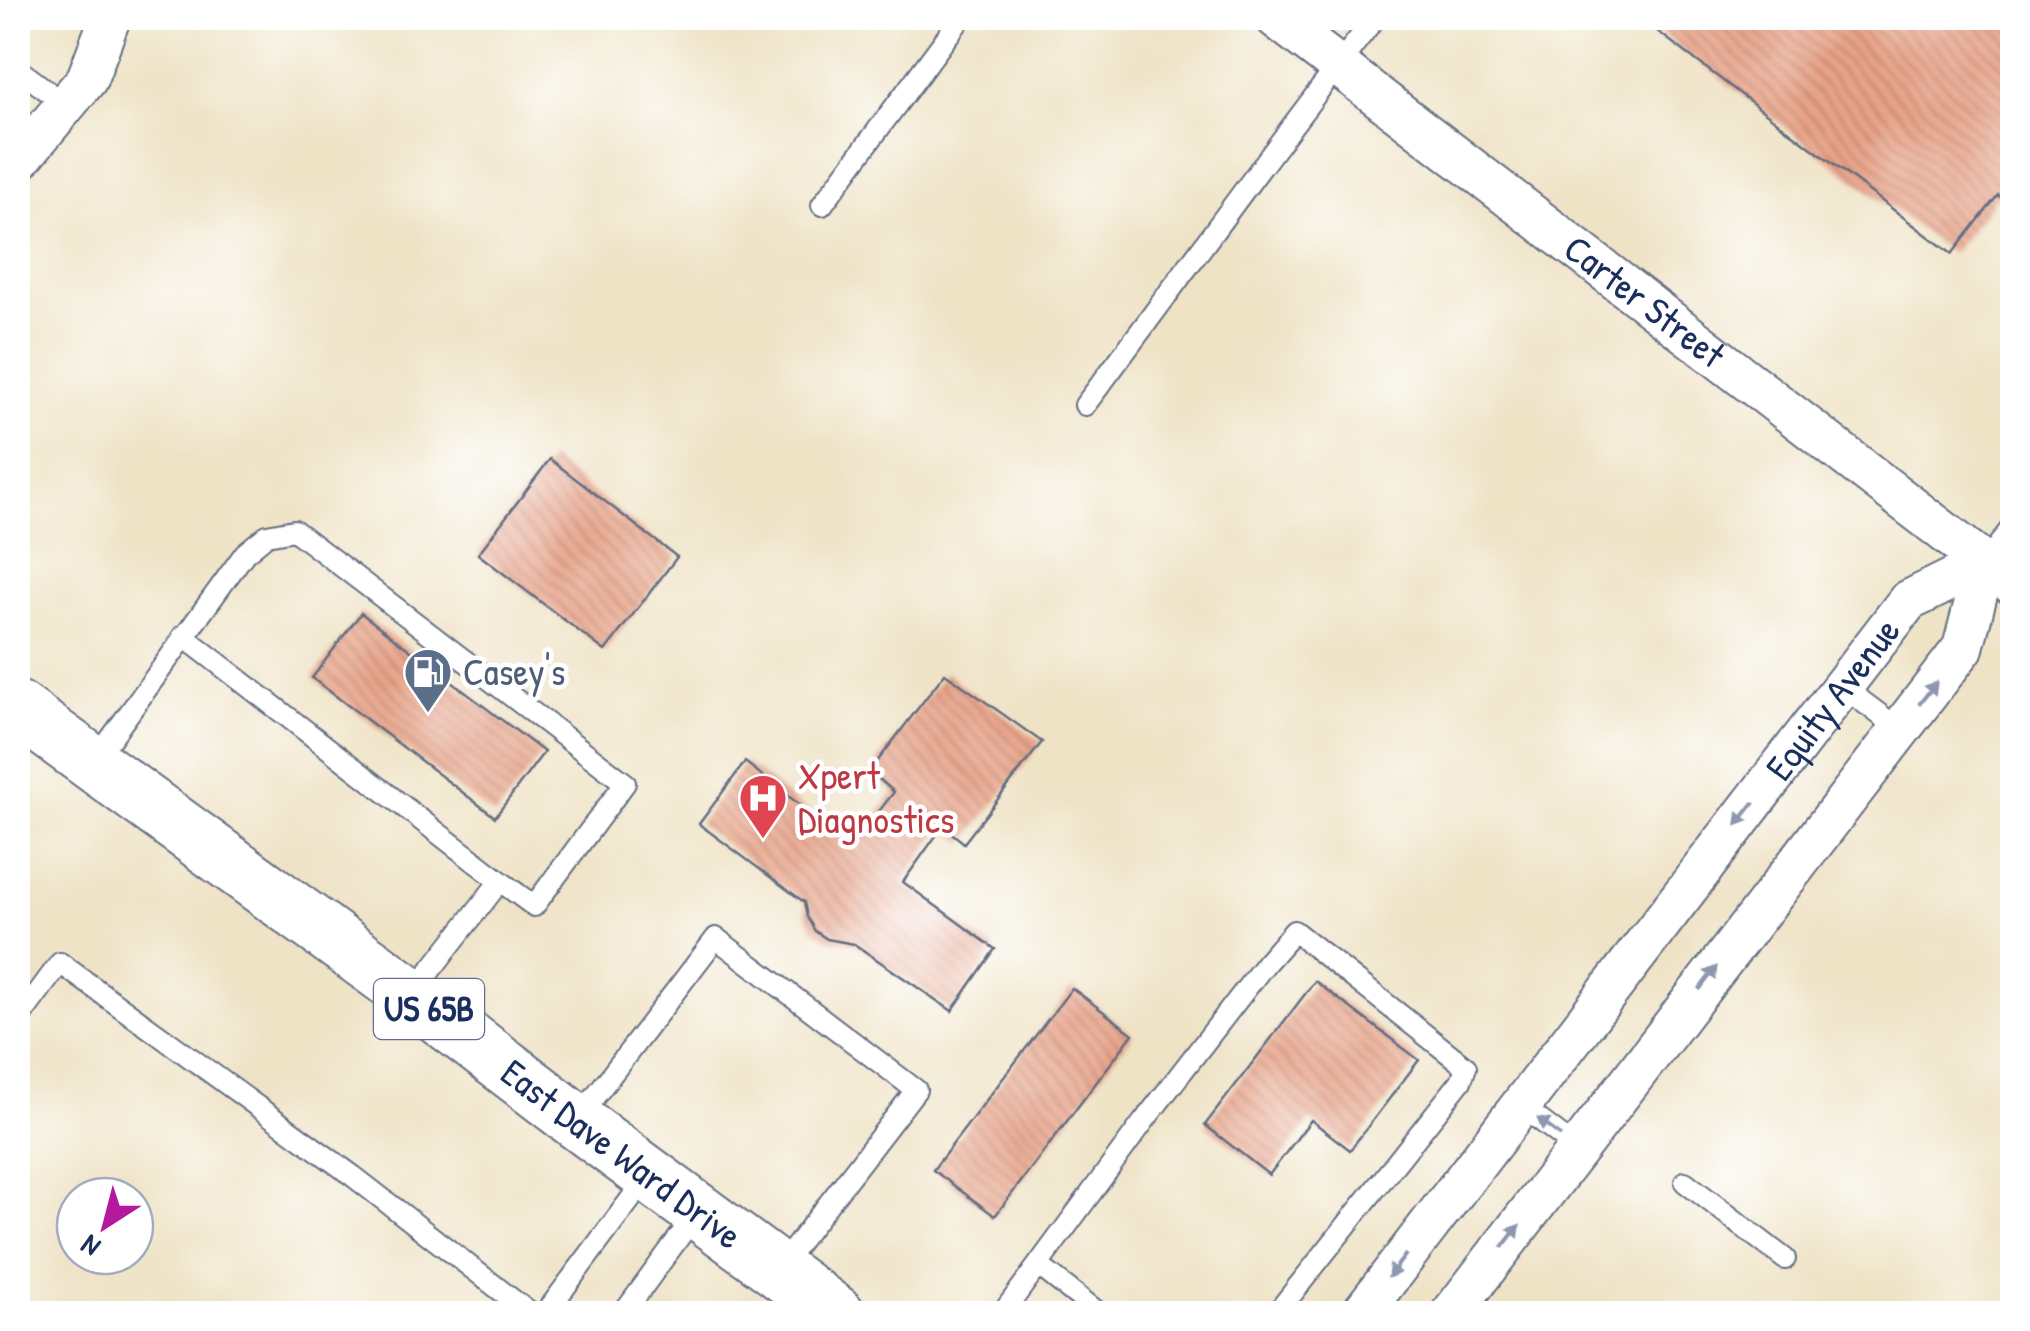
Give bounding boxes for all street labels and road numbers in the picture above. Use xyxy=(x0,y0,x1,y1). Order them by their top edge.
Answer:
street label: Carter Street xyxy=(1554,222,1737,380)
street label: Equity Avenue xyxy=(1753,606,1911,791)
road number: US 65B xyxy=(374,979,484,1039)
street label: East Dave Ward Drive xyxy=(491,1046,753,1260)

